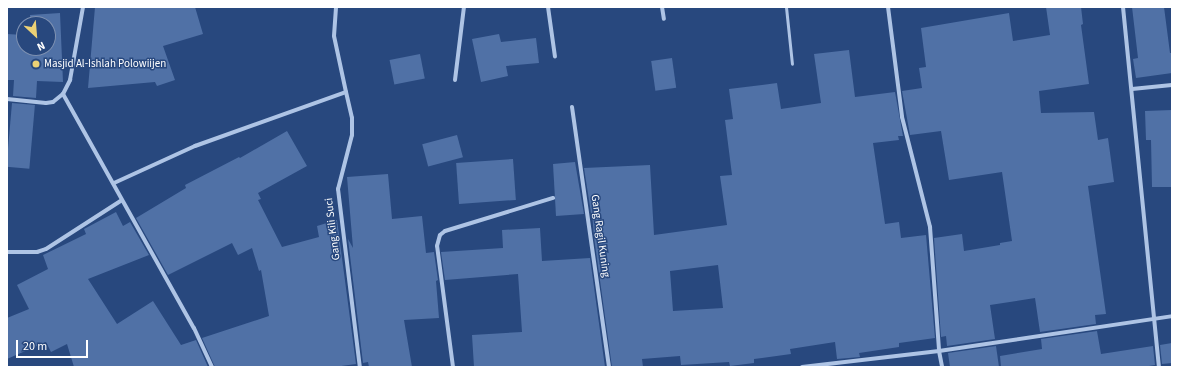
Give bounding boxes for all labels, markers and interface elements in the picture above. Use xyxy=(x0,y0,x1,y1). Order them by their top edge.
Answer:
north arrow xyxy=(16,16,56,56)
text: N xyxy=(34,38,48,55)
place label: Masjid Al-Ishlah Polowiijen xyxy=(44,57,166,71)
marker: Masjid Al-Ishlah Polowiijen xyxy=(31,59,41,69)
street label: Gang Ragil Kuning xyxy=(588,194,612,278)
street label: Gang Kili Suci xyxy=(323,197,343,261)
scale bar xyxy=(18,332,90,358)
text: 20 m xyxy=(23,338,47,355)

